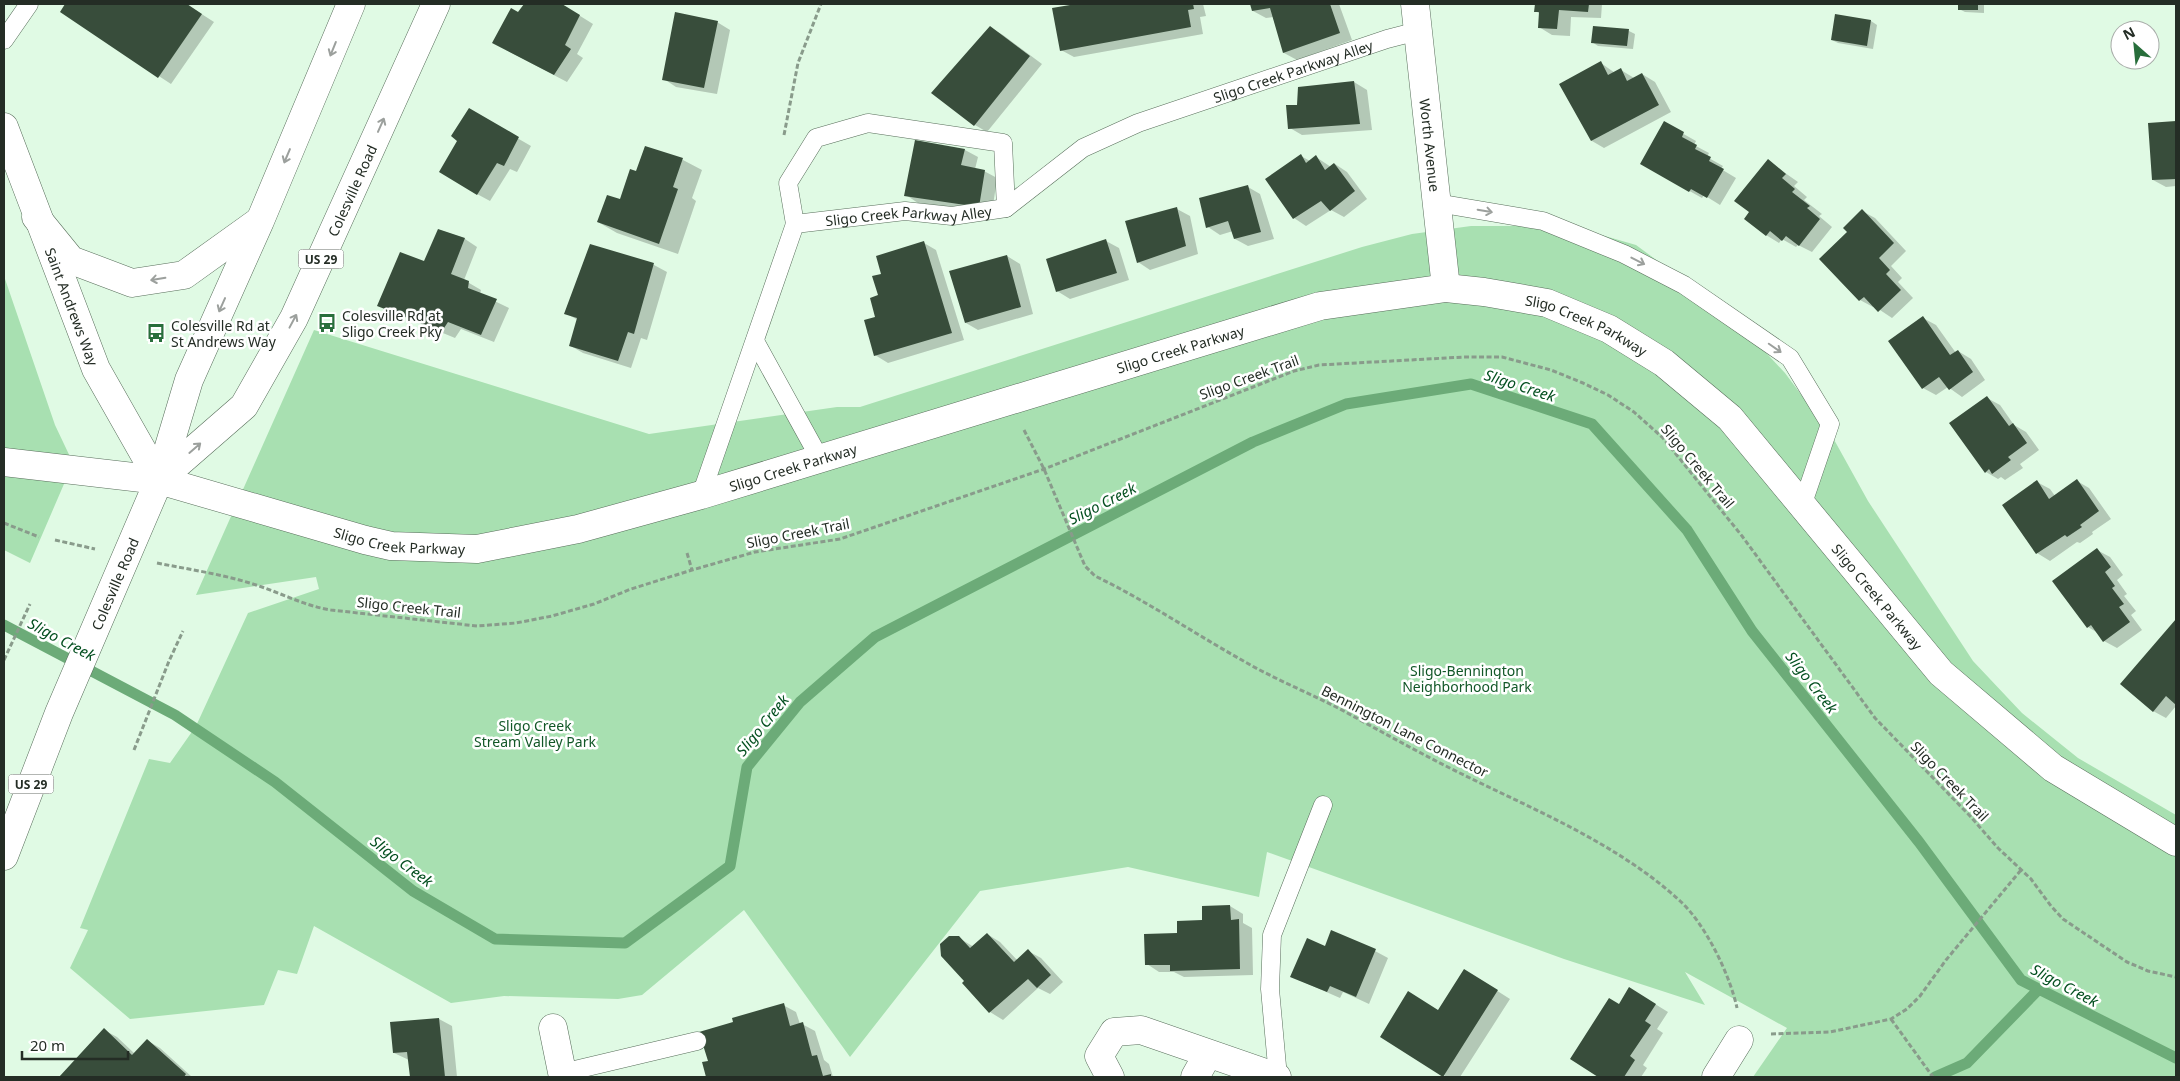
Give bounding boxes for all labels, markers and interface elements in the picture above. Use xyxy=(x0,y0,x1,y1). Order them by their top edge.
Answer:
north arrow xyxy=(2110,20,2160,70)
text: N xyxy=(2119,22,2138,44)
street label: Sligo Creek Parkway Alley xyxy=(1211,35,1376,106)
one-way arrow xyxy=(327,41,337,56)
street label: Worth Avenue xyxy=(1416,98,1445,193)
one-way arrow xyxy=(377,118,387,133)
street label: Colesville Road xyxy=(323,141,381,239)
one-way arrow xyxy=(282,148,292,163)
street label: Sligo Creek Parkway Alley xyxy=(824,201,994,230)
one-way arrow xyxy=(1476,207,1492,217)
street label: Saint Andrews Way xyxy=(41,245,104,369)
road number: US 29 xyxy=(298,250,344,268)
one-way arrow xyxy=(1630,257,1645,266)
one-way arrow xyxy=(151,275,167,285)
street label: Sligo Creek Parkway xyxy=(1524,290,1652,360)
one-way arrow xyxy=(217,297,227,312)
place label: Colesville Rd at Sligo Creek Pky xyxy=(342,306,443,341)
bus stop icon: Colesville Rd at Sligo Creek Pky xyxy=(316,312,338,334)
one-way arrow xyxy=(288,314,298,328)
place label: Colesville Rd at St Andrews Way xyxy=(171,316,277,351)
street label: Sligo Creek Parkway xyxy=(1114,320,1247,377)
bus stop icon: Colesville Rd at St Andrews Way xyxy=(145,322,167,344)
one-way arrow xyxy=(1768,343,1782,353)
street label: Sligo Creek Trail xyxy=(1197,350,1301,404)
water label: Sligo Creek xyxy=(1482,364,1558,406)
street label: Sligo Creek Trail xyxy=(1657,420,1739,512)
street label: Sligo Creek Parkway xyxy=(727,438,860,495)
one-way arrow xyxy=(189,442,202,454)
water label: Sligo Creek xyxy=(1065,477,1140,529)
street label: Sligo Creek Trail xyxy=(745,514,851,552)
street label: Sligo Creek Parkway xyxy=(332,522,466,558)
street label: Colesville Road xyxy=(86,534,143,633)
street label: Sligo Creek Parkway xyxy=(1828,539,1928,654)
street label: Sligo Creek Trail xyxy=(356,592,462,622)
water label: Sligo Creek xyxy=(25,613,100,665)
water label: Sligo Creek xyxy=(1782,647,1843,717)
park label: Sligo-Bennington Neighborhood Park xyxy=(1402,661,1532,696)
street label: Bennington Lane Connector xyxy=(1318,681,1492,782)
water label: Sligo Creek xyxy=(731,690,793,760)
park label: Sligo Creek Stream Valley Park xyxy=(474,716,596,751)
street label: Sligo Creek Trail xyxy=(1907,737,1993,825)
road number: US 29 xyxy=(8,774,54,794)
water label: Sligo Creek xyxy=(367,831,438,891)
water label: Sligo Creek xyxy=(2028,959,2103,1011)
scale bar xyxy=(22,1028,129,1060)
text: 20 m xyxy=(30,1035,65,1055)

